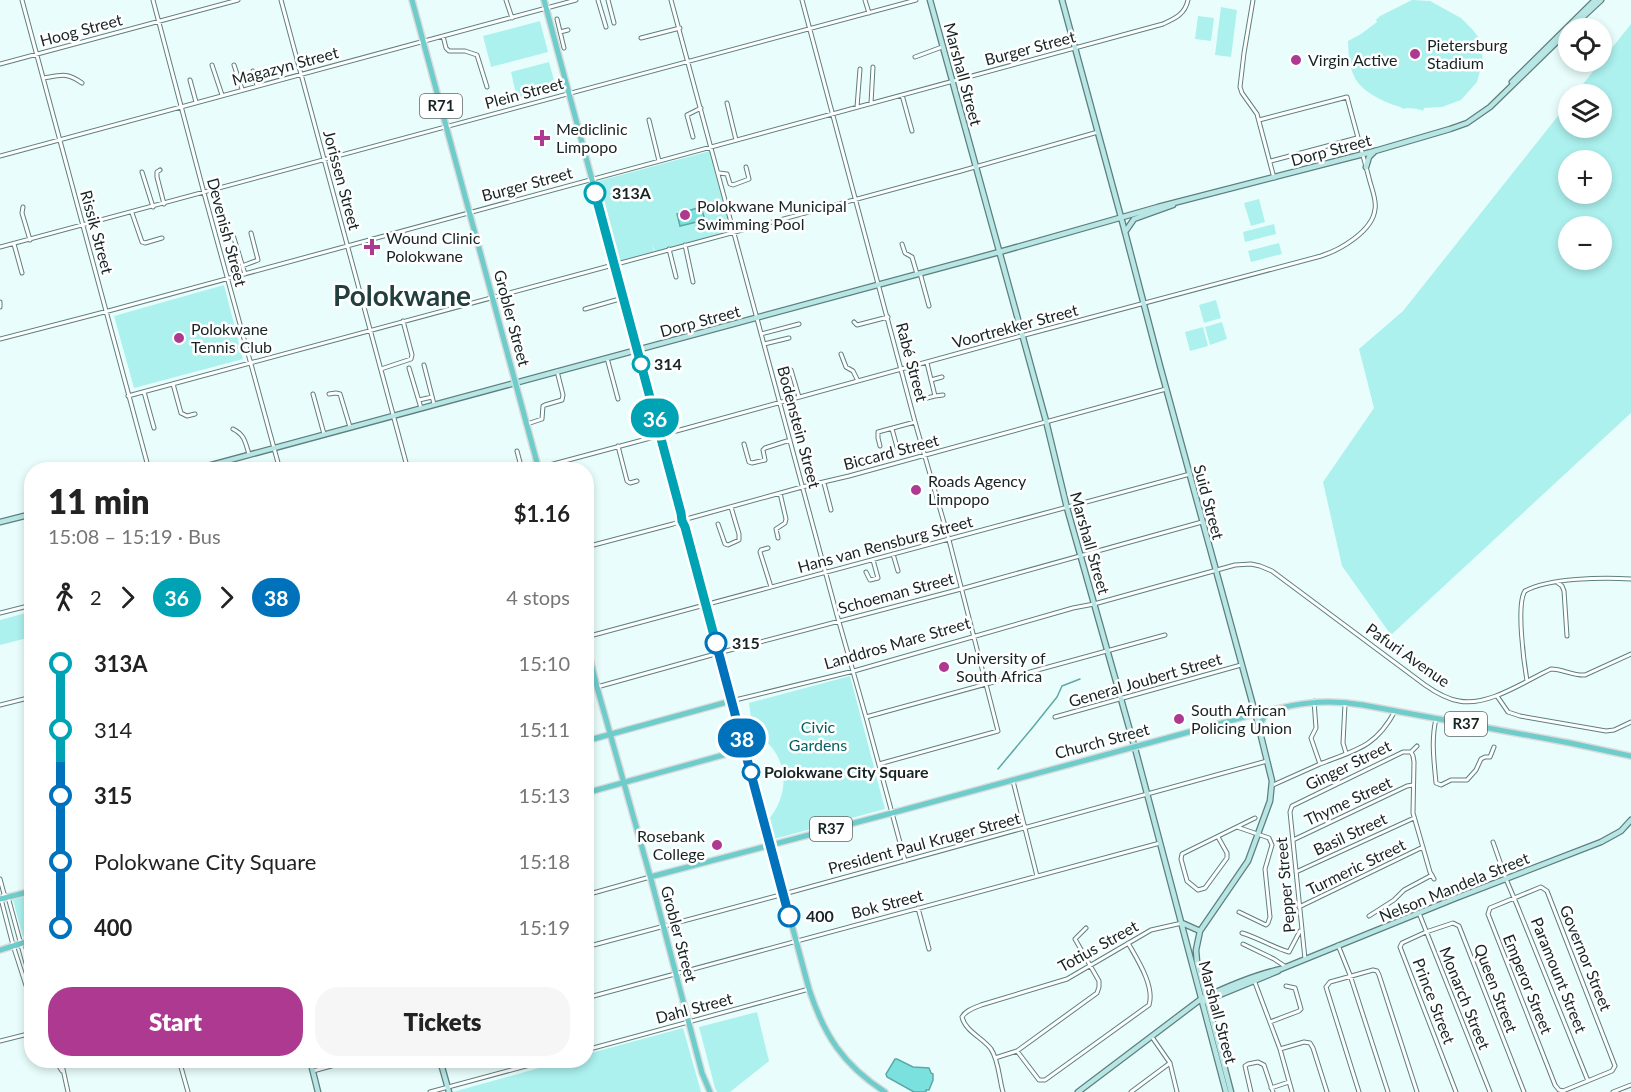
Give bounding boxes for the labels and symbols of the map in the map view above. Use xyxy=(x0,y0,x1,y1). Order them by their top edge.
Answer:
street label: Hoog Street xyxy=(38,9,124,50)
street label: Marshall Street xyxy=(941,20,986,128)
street label: Burger Street xyxy=(982,26,1078,69)
place label: Pietersburg Stadium xyxy=(1427,35,1507,72)
street label: Magazyn Street xyxy=(230,42,340,89)
marker: Pietersburg Stadium xyxy=(1408,47,1422,61)
place label: Virgin Active xyxy=(1308,50,1398,69)
marker: Virgin Active xyxy=(1289,53,1303,67)
street label: Plein Street xyxy=(482,73,566,112)
road number: R71 xyxy=(420,94,462,118)
place label: Mediclinic Limpopo xyxy=(556,119,628,156)
street label: Jorissen Street xyxy=(320,128,365,232)
marker: Mediclinic Limpopo xyxy=(533,129,551,147)
street label: Dorp Street xyxy=(1289,130,1373,169)
street label: Burger Street xyxy=(479,162,575,205)
street label: Devenish Street xyxy=(204,175,251,289)
marker: 313A xyxy=(584,182,606,204)
place label: 313A xyxy=(612,183,652,202)
street label: Rissik Street xyxy=(77,188,118,276)
place label: Polokwane Municipal Swimming Pool xyxy=(697,196,847,233)
marker: Polokwane Municipal Swimming Pool xyxy=(678,208,692,222)
place label: Wound Clinic Polokwane xyxy=(386,228,481,265)
marker: Wound Clinic Polokwane xyxy=(363,238,381,256)
street label: Grobler Street xyxy=(490,268,535,368)
district label: Polokwane xyxy=(333,278,471,312)
street label: Voortrekker Street xyxy=(950,300,1080,351)
street label: Dorp Street xyxy=(658,301,742,340)
place label: Polokwane Tennis Club xyxy=(191,319,272,356)
street label: Rabé Street xyxy=(893,320,932,404)
marker: Polokwane Tennis Club xyxy=(172,331,186,345)
place label: 314 xyxy=(654,354,682,373)
marker: 314 xyxy=(632,355,650,373)
street label: Bodenstein Street xyxy=(774,364,825,490)
line badge: 36 xyxy=(628,398,682,438)
street label: Biccard Street xyxy=(841,430,941,473)
street label: Suid Street xyxy=(1190,462,1229,542)
place label: Roads Agency Limpopo xyxy=(928,471,1027,508)
marker: Roads Agency Limpopo xyxy=(909,483,923,497)
street label: Marshall Street xyxy=(1067,489,1114,597)
street label: Hans van Rensburg Street xyxy=(795,511,975,576)
street label: Schoeman Street xyxy=(836,568,956,617)
street label: Landdros Mare Street xyxy=(822,612,972,673)
street label: Pafuri Avenue xyxy=(1363,619,1454,690)
marker: 315 xyxy=(705,632,727,654)
place label: 315 xyxy=(732,633,760,652)
place label: University of South Africa xyxy=(956,648,1046,685)
street label: General Joubert Street xyxy=(1066,649,1224,710)
marker: University of South Africa xyxy=(937,660,951,674)
place label: South African Policing Union xyxy=(1191,700,1292,737)
marker: South African Policing Union xyxy=(1172,712,1186,726)
road number: R37 xyxy=(1445,712,1487,736)
park label: Civic Gardens xyxy=(789,717,847,754)
line badge: 38 xyxy=(715,718,769,758)
street label: Church Street xyxy=(1053,719,1151,762)
street label: Ginger Street xyxy=(1302,736,1394,793)
place label: Polokwane City Square xyxy=(764,762,929,781)
marker: Polokwane City Square xyxy=(742,763,760,781)
street label: Thyme Street xyxy=(1301,772,1395,829)
street label: President Paul Kruger Street xyxy=(826,808,1022,877)
street label: Basil Street xyxy=(1310,808,1390,859)
road number: R37 xyxy=(810,817,852,841)
place label: Rosebank College xyxy=(637,826,706,863)
street label: Turmeric Street xyxy=(1303,834,1409,899)
street label: Pepper Street xyxy=(1271,836,1298,934)
marker: Rosebank College xyxy=(710,838,724,852)
street label: Nelson Mandela Street xyxy=(1376,848,1532,925)
street label: Grobler Street xyxy=(657,884,702,984)
street label: Bok Street xyxy=(849,885,925,922)
street label: Governor Street xyxy=(1557,902,1616,1014)
marker: 400 xyxy=(778,905,800,927)
place label: 400 xyxy=(806,906,834,925)
street label: Paramount Street xyxy=(1528,914,1591,1036)
street label: Totius Street xyxy=(1055,916,1141,975)
street label: Emperor Street xyxy=(1500,931,1557,1037)
street label: Queen Street xyxy=(1471,941,1522,1035)
street label: Monarch Street xyxy=(1436,944,1495,1052)
street label: Prince Street xyxy=(1409,955,1460,1047)
street label: Marshall Street xyxy=(1196,958,1241,1066)
street label: Dahl Street xyxy=(653,988,735,1027)

